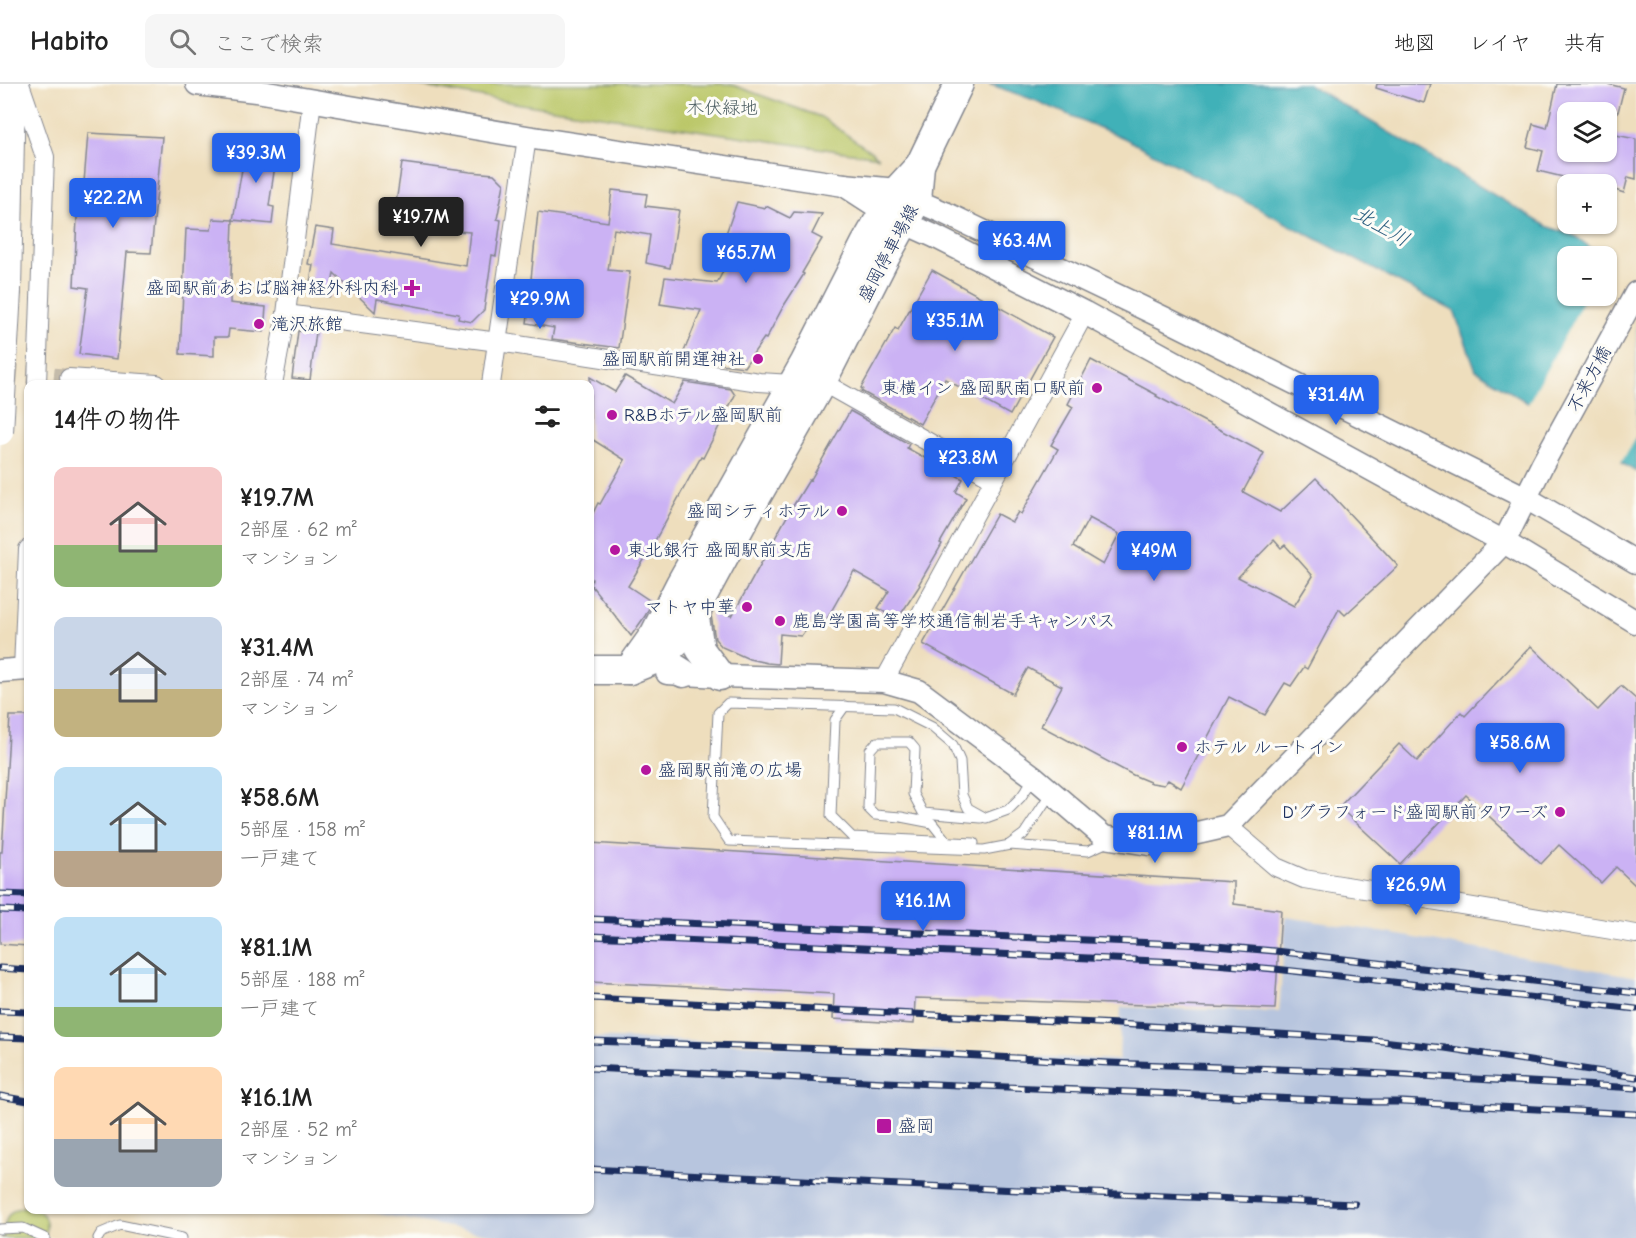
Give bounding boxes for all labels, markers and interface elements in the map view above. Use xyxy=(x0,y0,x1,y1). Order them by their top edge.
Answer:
search box xyxy=(145,14,565,68)
text: Habito xyxy=(30,25,109,57)
icon: search xyxy=(166,25,199,58)
text: ここで検索 xyxy=(214,31,324,57)
text: 地図 xyxy=(1394,31,1436,55)
text: レイヤ xyxy=(1469,31,1531,55)
text: 共有 xyxy=(1564,31,1606,55)
park label: 木伏緑地 xyxy=(686,98,758,119)
map controls xyxy=(1557,102,1617,306)
button: layers xyxy=(1557,102,1617,162)
pin: ¥39.3M xyxy=(207,133,305,184)
text: ¥39.3M xyxy=(226,141,286,164)
button: + xyxy=(1557,174,1617,234)
pin: ¥22.2M xyxy=(64,178,162,229)
text: ¥22.2M xyxy=(83,186,143,209)
pin: ¥19.7M xyxy=(372,197,470,248)
street label: 盛岡停車場線 xyxy=(854,201,923,306)
water label: 北上川 xyxy=(1350,201,1413,251)
text: ¥19.7M xyxy=(393,205,449,228)
pin: ¥63.4M xyxy=(973,221,1071,272)
text: ¥63.4M xyxy=(992,229,1052,252)
pin: ¥65.7M xyxy=(697,233,795,284)
text: ¥65.7M xyxy=(716,241,776,264)
button: − xyxy=(1557,246,1617,306)
place label: 盛岡駅前あおば脳神経外科内科 xyxy=(146,278,398,299)
marker: 盛岡駅前あおば脳神経外科内科 xyxy=(403,279,421,297)
pin: ¥29.9M xyxy=(491,279,589,330)
text: ¥29.9M xyxy=(510,287,570,310)
pin: ¥35.1M xyxy=(906,301,1004,352)
text: ¥35.1M xyxy=(926,309,984,332)
place label: 滝沢旅館 xyxy=(271,314,343,335)
marker: 滝沢旅館 xyxy=(252,317,266,331)
street label: 不来方橋 xyxy=(1563,343,1616,416)
place label: 盛岡駅前開運神社 xyxy=(602,349,746,370)
marker: 盛岡駅前開運神社 xyxy=(751,352,765,366)
pin: ¥31.4M xyxy=(1287,375,1385,426)
place label: 東横イン 盛岡駅南口駅前 xyxy=(881,378,1085,399)
marker: 東横イン 盛岡駅南口駅前 xyxy=(1090,381,1104,395)
text: ¥31.4M xyxy=(1308,383,1364,406)
icon: filters xyxy=(531,400,564,433)
text: 14件の物件 xyxy=(54,405,180,435)
place label: R&Bホテル盛岡駅前 xyxy=(624,405,783,426)
marker: R&Bホテル盛岡駅前 xyxy=(605,408,619,422)
pin: ¥23.8M xyxy=(919,438,1017,489)
text: ¥23.8M xyxy=(938,446,998,469)
text: ¥19.7M xyxy=(240,483,314,513)
icon: home xyxy=(102,491,174,563)
place label: 盛岡シティホテル xyxy=(687,501,830,522)
marker: 盛岡シティホテル xyxy=(835,504,849,518)
text: 2部屋 · 62 m² xyxy=(240,518,357,541)
pin: ¥49M xyxy=(1118,531,1190,582)
text: ¥49M xyxy=(1131,539,1177,562)
place label: 東北銀行 盛岡駅前支店 xyxy=(627,540,813,561)
marker: 東北銀行 盛岡駅前支店 xyxy=(608,543,622,557)
text: マンション xyxy=(240,547,339,570)
place label: マトヤ中華 xyxy=(645,597,735,618)
marker: マトヤ中華 xyxy=(740,600,754,614)
place label: 鹿島学園高等学校通信制岩手キャンパス xyxy=(792,611,1115,632)
marker: 鹿島学園高等学校通信制岩手キャンパス xyxy=(773,614,787,628)
text: ¥31.4M xyxy=(240,633,314,663)
icon: home xyxy=(102,641,174,713)
text: 2部屋 · 74 m² xyxy=(240,668,353,691)
text: マンション xyxy=(240,697,339,720)
pin: ¥58.6M xyxy=(1471,723,1569,774)
text: ¥58.6M xyxy=(1490,731,1550,754)
place label: ホテル ルートイン xyxy=(1194,737,1344,758)
marker: ホテル ルートイン xyxy=(1175,740,1189,754)
place label: 盛岡駅前滝の広場 xyxy=(658,760,802,781)
marker: 盛岡駅前滝の広場 xyxy=(639,763,653,777)
text: ¥58.6M xyxy=(240,783,319,813)
icon: home xyxy=(102,791,174,863)
place label: D'グラフォード盛岡駅前タワーズ xyxy=(1283,802,1548,823)
marker: D'グラフォード盛岡駅前タワーズ xyxy=(1553,805,1567,819)
pin: ¥81.1M xyxy=(1106,813,1204,864)
text: 5部屋 · 158 m² xyxy=(240,818,365,841)
text: ¥81.1M xyxy=(1127,821,1183,844)
text: 一戸建て xyxy=(240,847,320,870)
pin: ¥26.9M xyxy=(1367,865,1465,916)
text: ¥26.9M xyxy=(1386,873,1446,896)
pin: ¥16.1M xyxy=(874,881,972,932)
text: ¥16.1M xyxy=(895,889,951,912)
text: ¥81.1M xyxy=(240,933,312,963)
icon: home xyxy=(102,941,174,1013)
text: 5部屋 · 188 m² xyxy=(240,968,364,991)
text: 一戸建て xyxy=(240,997,320,1020)
text: ¥16.1M xyxy=(240,1083,313,1113)
icon: home xyxy=(102,1091,174,1163)
place label: 盛岡 xyxy=(898,1116,934,1137)
marker: 盛岡 xyxy=(875,1117,893,1135)
text: 2部屋 · 52 m² xyxy=(240,1118,357,1141)
text: マンション xyxy=(240,1147,339,1170)

